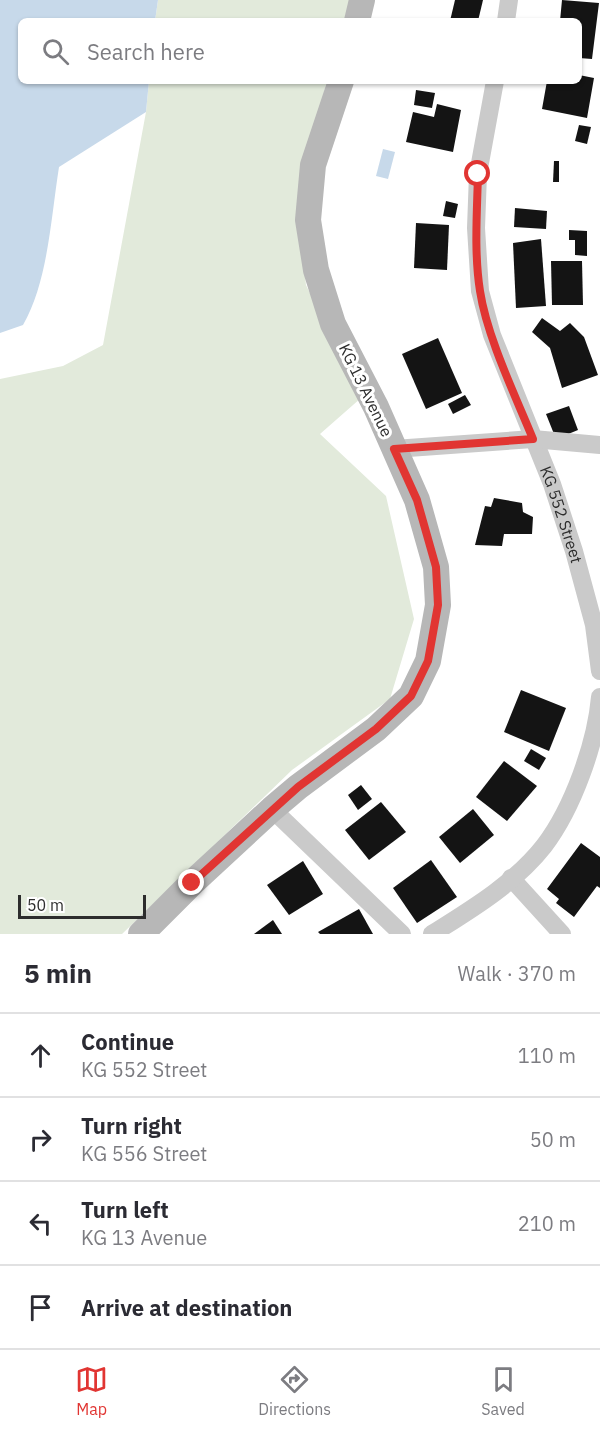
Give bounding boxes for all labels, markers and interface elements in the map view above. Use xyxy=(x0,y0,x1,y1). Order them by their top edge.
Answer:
search box xyxy=(18,18,582,84)
icon: search xyxy=(39,35,72,68)
text: Search here xyxy=(87,37,205,66)
route start xyxy=(464,160,490,186)
street label: KG 13 Avenue xyxy=(335,340,397,440)
street label: KG 552 Street xyxy=(536,463,587,565)
route end xyxy=(178,869,204,895)
scale bar xyxy=(18,892,146,920)
text: 50 m xyxy=(27,895,64,915)
text: 5 min xyxy=(24,956,92,990)
text: Walk · 370 m xyxy=(458,960,576,987)
text: Continue xyxy=(81,1027,174,1056)
icon: ahead xyxy=(24,1039,57,1072)
text: 110 m xyxy=(518,1042,576,1069)
text: KG 552 Street xyxy=(81,1056,207,1083)
text: Turn right xyxy=(81,1111,182,1140)
icon: right xyxy=(24,1123,57,1156)
text: 50 m xyxy=(530,1126,576,1153)
text: KG 556 Street xyxy=(81,1140,207,1167)
text: Turn left xyxy=(81,1195,169,1224)
icon: left xyxy=(24,1207,57,1240)
text: 210 m xyxy=(518,1210,576,1237)
text: KG 13 Avenue xyxy=(81,1224,207,1251)
icon: arrive xyxy=(24,1291,57,1324)
text: Arrive at destination xyxy=(81,1293,292,1322)
tab: Map xyxy=(75,1363,108,1419)
tab: Directions xyxy=(258,1363,331,1419)
tab: Saved xyxy=(481,1363,525,1419)

